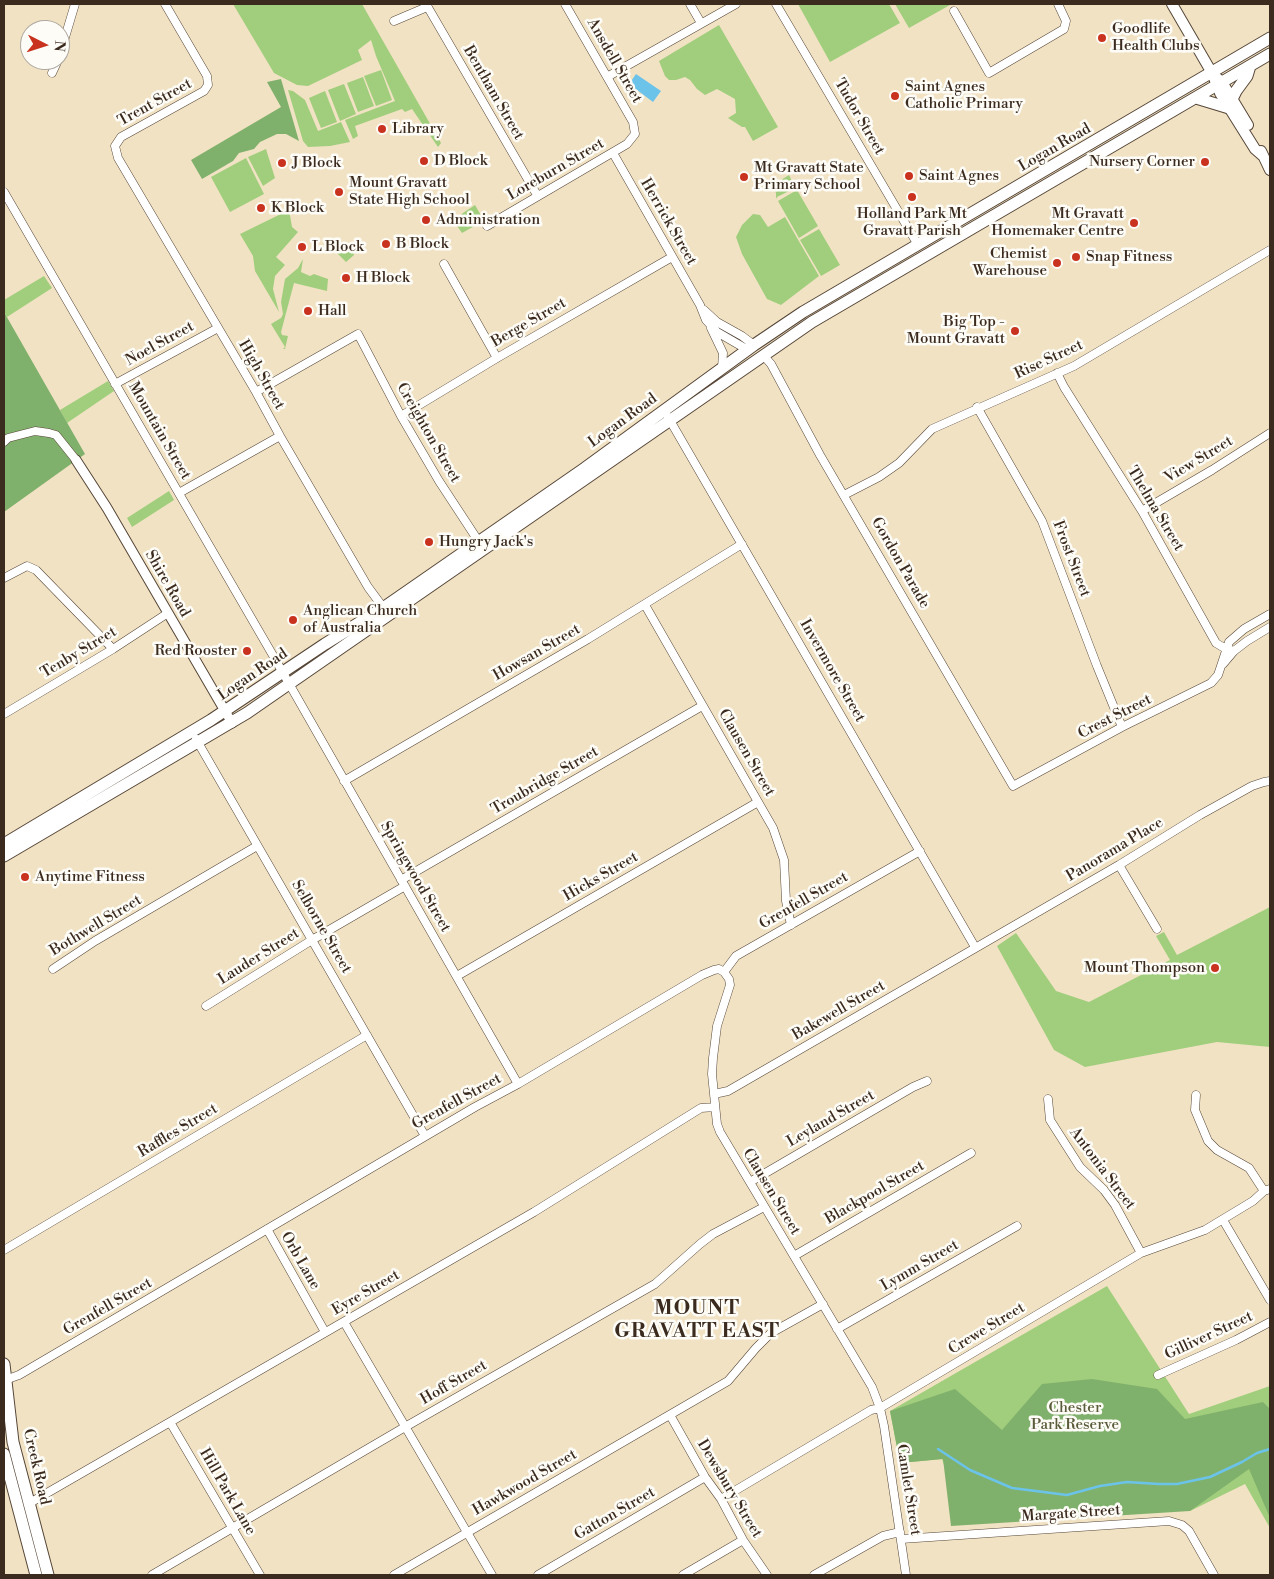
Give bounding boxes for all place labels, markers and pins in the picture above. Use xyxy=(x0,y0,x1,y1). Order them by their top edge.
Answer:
place label: Goodlife Health Clubs xyxy=(1112,20,1200,55)
marker: Goodlife Health Clubs xyxy=(1096,32,1108,44)
place label: Saint Agnes Catholic Primary xyxy=(905,78,1023,113)
marker: Saint Agnes Catholic Primary xyxy=(889,90,901,102)
place label: Library xyxy=(392,120,444,138)
marker: Library xyxy=(376,123,388,135)
place label: D Block xyxy=(434,152,488,170)
place label: Nursery Corner xyxy=(1089,153,1195,171)
place label: J Block xyxy=(292,154,341,172)
marker: D Block xyxy=(418,155,430,167)
marker: Nursery Corner xyxy=(1199,156,1211,168)
marker: J Block xyxy=(276,157,288,169)
place label: Mt Gravatt State Primary School xyxy=(754,159,864,194)
place label: Saint Agnes xyxy=(919,167,999,185)
marker: Saint Agnes xyxy=(903,170,915,182)
marker: Mt Gravatt State Primary School xyxy=(738,171,750,183)
place label: Mount Gravatt State High School xyxy=(349,174,470,209)
marker: Mount Gravatt State High School xyxy=(333,186,345,198)
marker: Holland Park Mt Gravatt Parish xyxy=(906,191,918,203)
place label: K Block xyxy=(271,199,324,217)
marker: K Block xyxy=(255,202,267,214)
place label: Holland Park Mt Gravatt Parish xyxy=(857,205,967,240)
place label: Mt Gravatt Homemaker Centre xyxy=(991,205,1124,240)
place label: Administration xyxy=(436,211,540,229)
marker: Administration xyxy=(420,214,432,226)
marker: Mt Gravatt Homemaker Centre xyxy=(1128,217,1140,229)
place label: B Block xyxy=(396,235,448,253)
place label: L Block xyxy=(312,238,364,256)
marker: B Block xyxy=(380,238,392,250)
marker: L Block xyxy=(296,241,308,253)
place label: Chemist Warehouse xyxy=(973,245,1047,280)
place label: Snap Fitness xyxy=(1086,248,1172,266)
marker: Snap Fitness xyxy=(1070,251,1082,263)
marker: Chemist Warehouse xyxy=(1051,257,1063,269)
place label: H Block xyxy=(356,269,410,287)
marker: H Block xyxy=(340,272,352,284)
place label: Hall xyxy=(318,302,346,320)
marker: Hall xyxy=(302,305,314,317)
place label: Big Top - Mount Gravatt xyxy=(907,313,1005,348)
marker: Big Top - Mount Gravatt xyxy=(1009,325,1021,337)
place label: Hungry Jack's xyxy=(439,533,533,551)
marker: Hungry Jack's xyxy=(423,536,435,548)
place label: Anglican Church of Australia xyxy=(303,602,417,637)
marker: Anglican Church of Australia xyxy=(287,614,299,626)
place label: Red Rooster xyxy=(155,642,237,660)
marker: Red Rooster xyxy=(241,645,253,657)
place label: Anytime Fitness xyxy=(35,868,145,886)
marker: Anytime Fitness xyxy=(19,871,31,883)
place label: Mount Thompson xyxy=(1084,959,1205,977)
marker: Mount Thompson xyxy=(1209,962,1221,974)

